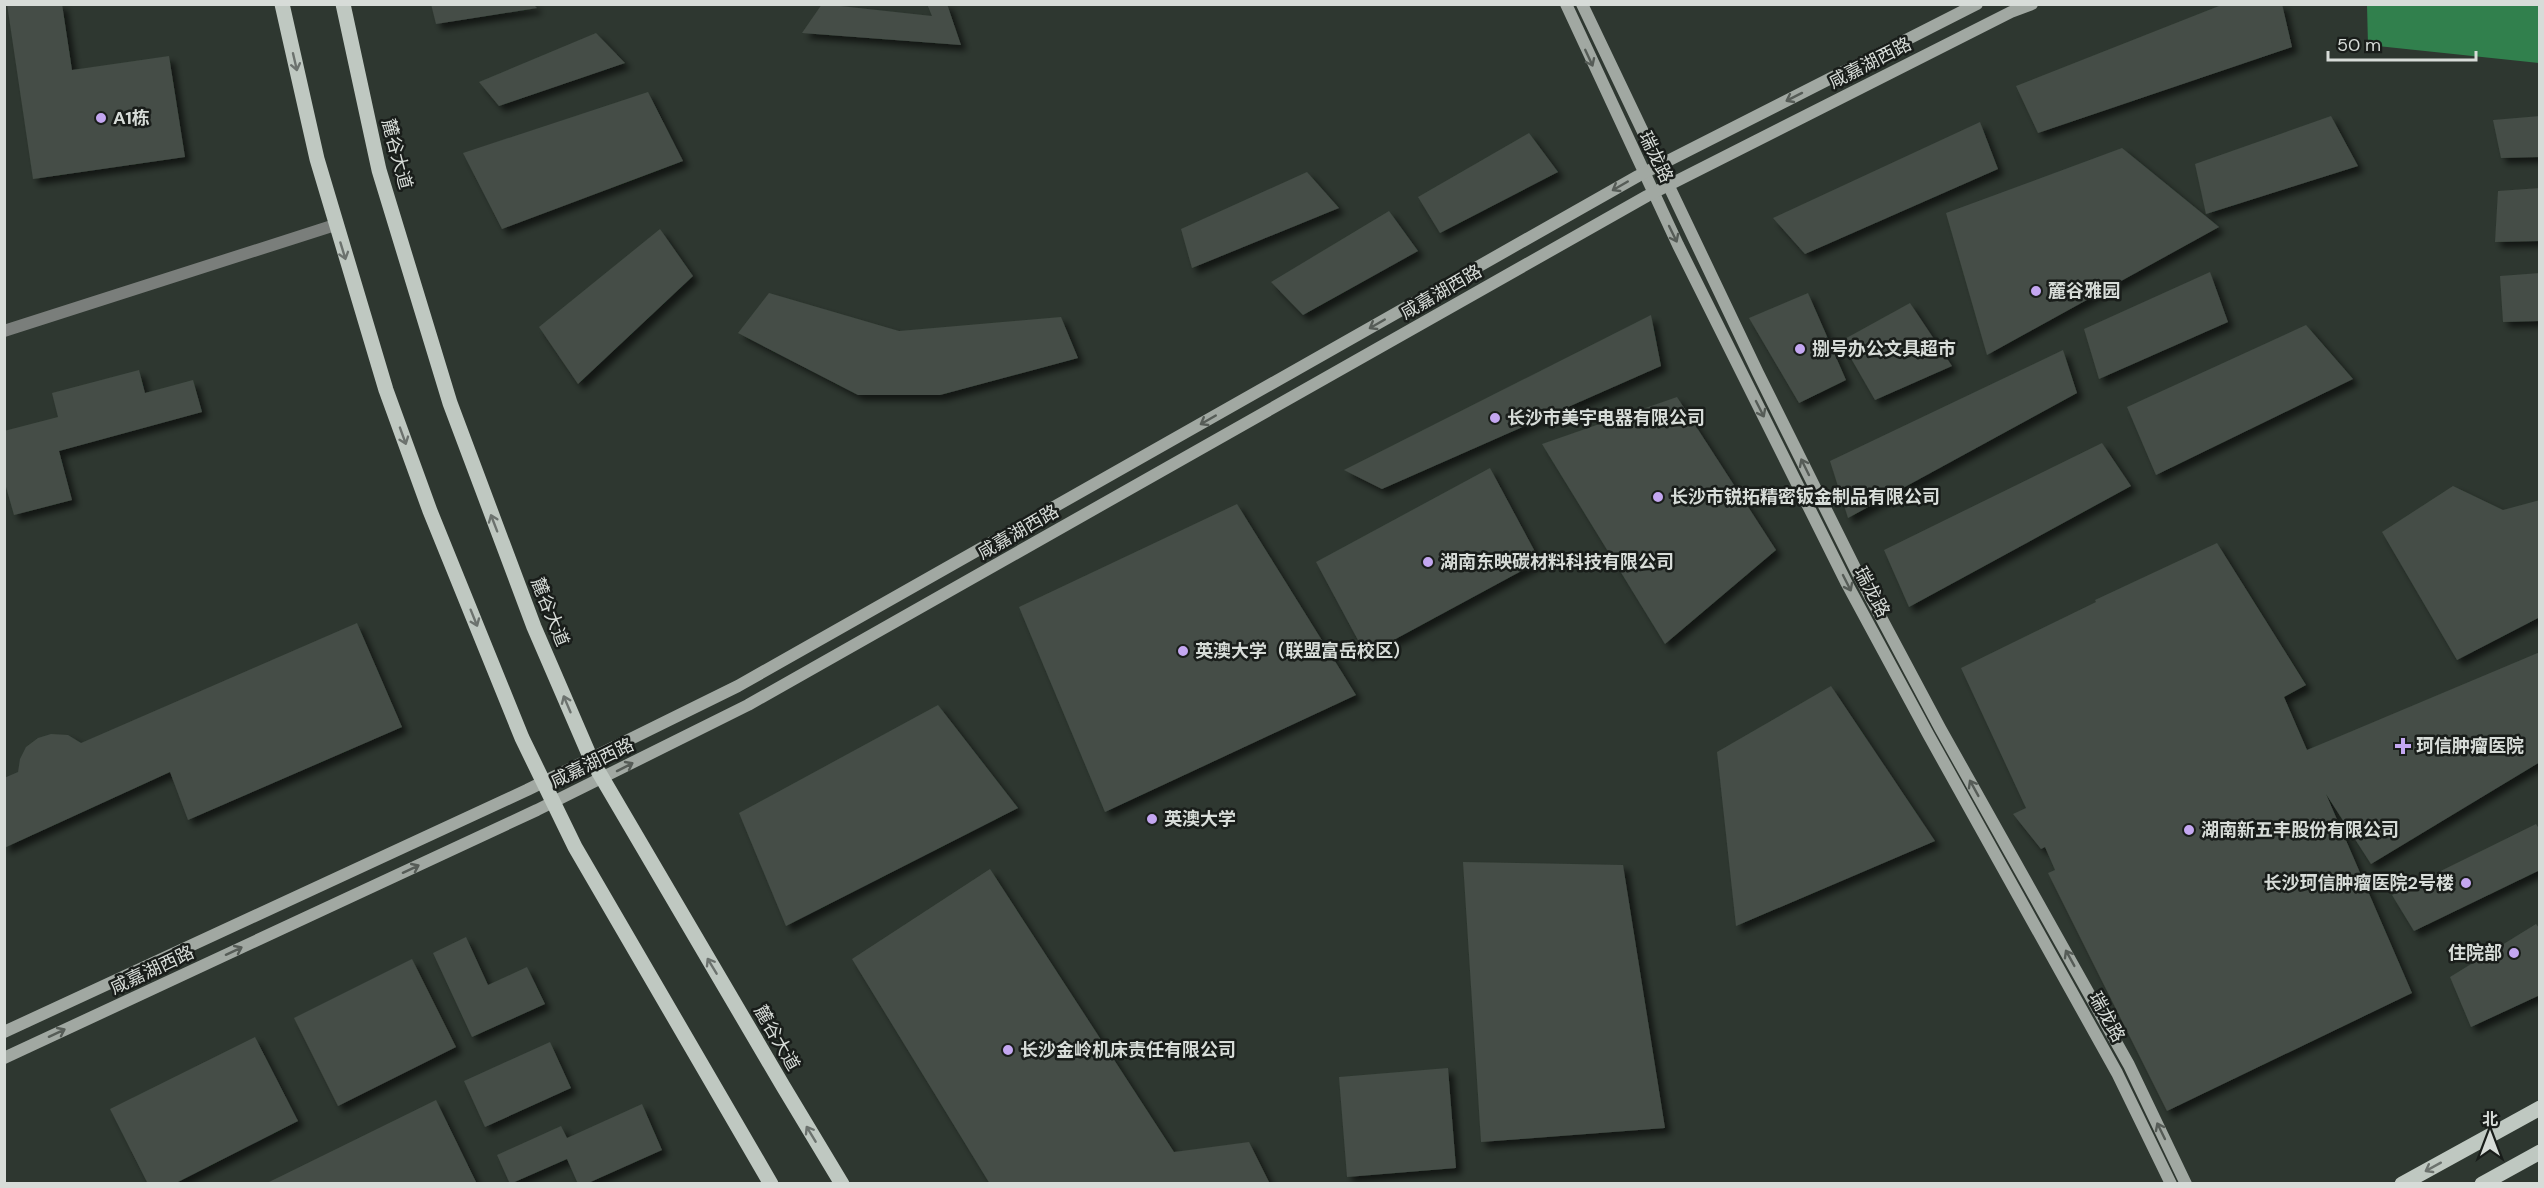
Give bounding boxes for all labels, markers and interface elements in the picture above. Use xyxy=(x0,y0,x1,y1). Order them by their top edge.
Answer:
scale bar xyxy=(2328,24,2476,62)
street label: 咸嘉湖西路 xyxy=(1824,32,1916,94)
text: 50 m xyxy=(2337,33,2381,57)
one-way arrow xyxy=(1584,49,1596,67)
one-way arrow xyxy=(290,51,301,71)
one-way arrow xyxy=(1785,92,1803,104)
place label: A1栋 xyxy=(113,106,150,130)
marker: A1栋 xyxy=(94,111,108,125)
street label: 麓谷大道 xyxy=(376,116,418,192)
street label: 瑞龙路 xyxy=(1633,127,1679,187)
one-way arrow xyxy=(1612,180,1629,192)
one-way arrow xyxy=(1668,225,1680,243)
one-way arrow xyxy=(338,241,349,260)
street label: 咸嘉湖西路 xyxy=(1396,259,1486,325)
place label: 麓谷雅园 xyxy=(2048,279,2120,303)
marker: 麓谷雅园 xyxy=(2029,284,2043,298)
one-way arrow xyxy=(1369,318,1386,330)
place label: 捌号办公文具超市 xyxy=(1812,337,1956,361)
marker: 捌号办公文具超市 xyxy=(1793,342,1807,356)
one-way arrow xyxy=(1754,399,1766,417)
place label: 长沙市美宇电器有限公司 xyxy=(1507,406,1705,430)
marker: 长沙市美宇电器有限公司 xyxy=(1488,411,1502,425)
one-way arrow xyxy=(1199,415,1217,426)
one-way arrow xyxy=(398,426,409,445)
one-way arrow xyxy=(1799,459,1810,477)
place label: 长沙市锐拓精密钣金制品有限公司 xyxy=(1670,485,1940,509)
marker: 长沙市锐拓精密钣金制品有限公司 xyxy=(1651,490,1665,504)
street label: 咸嘉湖西路 xyxy=(973,499,1063,565)
one-way arrow xyxy=(488,514,499,533)
place label: 湖南东映碳材料科技有限公司 xyxy=(1440,550,1674,574)
marker: 湖南东映碳材料科技有限公司 xyxy=(1421,555,1435,569)
street label: 瑞龙路 xyxy=(1849,563,1895,621)
street label: 麓谷大道 xyxy=(525,574,575,650)
one-way arrow xyxy=(1841,574,1853,591)
one-way arrow xyxy=(469,608,480,627)
place label: 英澳大学（联盟富岳校区） xyxy=(1195,639,1411,663)
marker: 英澳大学（联盟富岳校区） xyxy=(1176,644,1190,658)
one-way arrow xyxy=(561,695,572,713)
street label: 咸嘉湖西路 xyxy=(546,732,638,794)
place label: 珂信肿瘤医院 xyxy=(2416,734,2524,758)
marker: 珂信肿瘤医院 xyxy=(2394,737,2412,755)
one-way arrow xyxy=(616,761,633,773)
one-way arrow xyxy=(1968,780,1979,798)
place label: 英澳大学 xyxy=(1164,807,1236,831)
marker: 英澳大学 xyxy=(1145,812,1159,826)
place label: 湖南新五丰股份有限公司 xyxy=(2201,818,2399,842)
marker: 湖南新五丰股份有限公司 xyxy=(2182,823,2196,837)
one-way arrow xyxy=(401,862,419,874)
place label: 长沙珂信肿瘤医院2号楼 xyxy=(2264,871,2454,895)
marker: 长沙珂信肿瘤医院2号楼 xyxy=(2459,876,2473,890)
street label: 咸嘉湖西路 xyxy=(106,940,198,1000)
place label: 住院部 xyxy=(2448,941,2502,965)
one-way arrow xyxy=(225,945,243,957)
marker: 住院部 xyxy=(2507,946,2521,960)
one-way arrow xyxy=(2064,950,2075,968)
one-way arrow xyxy=(706,958,718,975)
street label: 瑞龙路 xyxy=(2083,988,2131,1046)
street label: 麓谷大道 xyxy=(749,1001,805,1075)
one-way arrow xyxy=(48,1027,66,1039)
place label: 长沙金岭机床责任有限公司 xyxy=(1020,1038,1236,1062)
marker: 长沙金岭机床责任有限公司 xyxy=(1001,1043,1015,1057)
north arrow xyxy=(2460,1104,2520,1164)
text: 北 xyxy=(2482,1109,2498,1130)
one-way arrow xyxy=(2154,1122,2166,1140)
one-way arrow xyxy=(805,1126,817,1143)
one-way arrow xyxy=(2425,1161,2442,1173)

